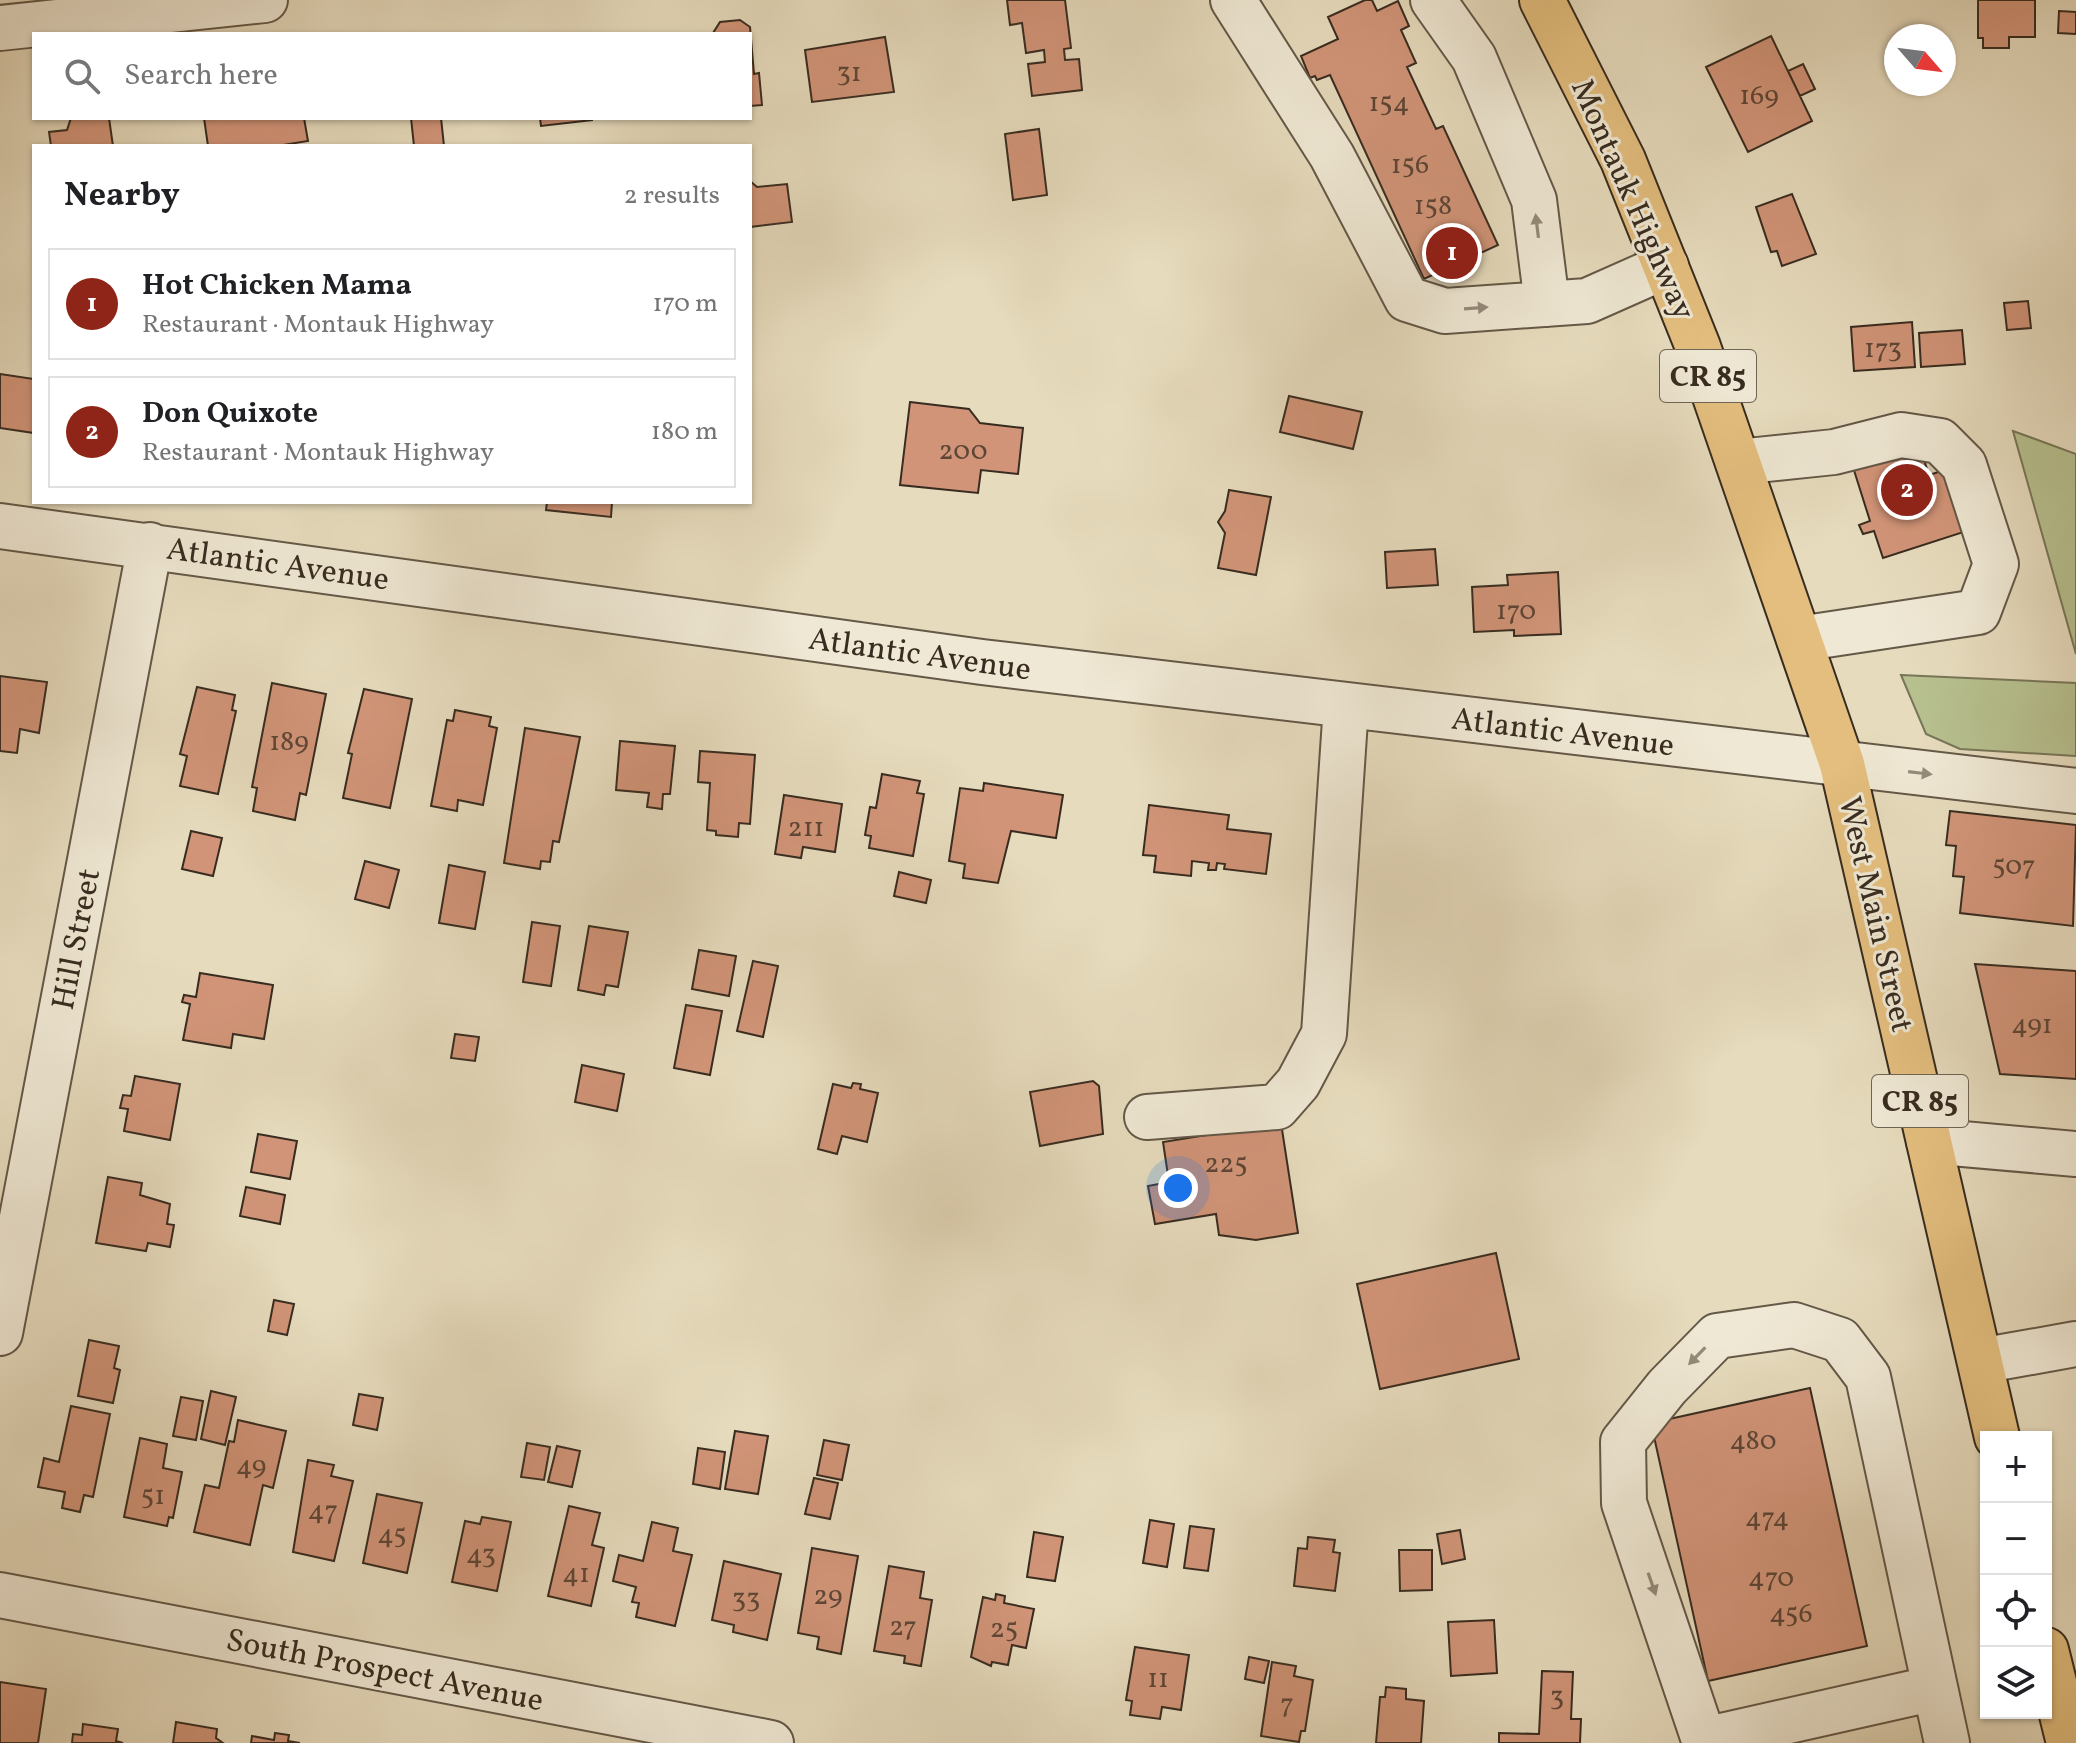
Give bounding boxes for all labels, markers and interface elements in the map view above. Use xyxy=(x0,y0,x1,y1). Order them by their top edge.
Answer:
north arrow xyxy=(1884,24,1956,96)
search box xyxy=(32,32,752,120)
icon: search xyxy=(60,54,104,98)
house number: 31 xyxy=(836,54,862,93)
text: Search here xyxy=(124,55,278,97)
street label: Montauk Highway xyxy=(1558,73,1704,328)
house number: 169 xyxy=(1739,77,1779,116)
house number: 154 xyxy=(1368,84,1410,123)
house number: 156 xyxy=(1391,146,1429,185)
text: Nearby xyxy=(64,173,180,220)
text: 2 results xyxy=(624,178,720,214)
house number: 158 xyxy=(1414,187,1452,226)
one-way arrow xyxy=(1530,213,1543,238)
pin: 1 xyxy=(1426,223,1478,283)
text: Hot Chicken Mama xyxy=(142,265,412,307)
text: 1 xyxy=(87,286,97,322)
text: 170 m xyxy=(653,286,718,322)
one-way arrow xyxy=(1464,301,1489,314)
text: Restaurant · Montauk Highway xyxy=(142,307,494,343)
house number: 173 xyxy=(1864,330,1902,369)
road number: CR 85 xyxy=(1660,350,1756,402)
text: Don Quixote xyxy=(142,393,318,435)
text: 2 xyxy=(85,414,99,450)
text: 180 m xyxy=(651,414,718,450)
house number: 200 xyxy=(939,432,987,471)
text: Restaurant · Montauk Highway xyxy=(142,435,494,471)
pin: 2 xyxy=(1881,460,1933,520)
street label: Atlantic Avenue xyxy=(164,529,392,603)
house number: 170 xyxy=(1496,592,1536,631)
street label: Atlantic Avenue xyxy=(806,619,1034,693)
street label: Atlantic Avenue xyxy=(1449,698,1677,769)
house number: 189 xyxy=(269,723,309,762)
one-way arrow xyxy=(1908,767,1933,780)
street label: West Main Street xyxy=(1826,792,1923,1037)
house number: 211 xyxy=(788,809,824,848)
house number: 507 xyxy=(1992,847,2036,886)
street label: Hill Street xyxy=(43,865,113,1014)
house number: 491 xyxy=(2011,1006,2053,1045)
road number: CR 85 xyxy=(1872,1075,1968,1127)
house number: 225 xyxy=(1204,1145,1248,1184)
your location xyxy=(1158,1168,1198,1208)
one-way arrow xyxy=(1688,1346,1707,1365)
house number: 480 xyxy=(1729,1422,1777,1461)
map controls xyxy=(1980,1431,2052,1719)
button: + xyxy=(1980,1431,2052,1503)
house number: 49 xyxy=(236,1447,266,1486)
house number: 51 xyxy=(141,1477,165,1516)
house number: 47 xyxy=(308,1492,338,1531)
house number: 474 xyxy=(1745,1499,1789,1538)
button: − xyxy=(1980,1503,2052,1575)
house number: 45 xyxy=(377,1516,407,1555)
house number: 43 xyxy=(466,1536,496,1575)
house number: 41 xyxy=(562,1555,590,1594)
house number: 470 xyxy=(1748,1559,1794,1598)
one-way arrow xyxy=(1646,1572,1658,1596)
button: locate xyxy=(1980,1575,2052,1647)
house number: 29 xyxy=(813,1577,843,1616)
house number: 33 xyxy=(732,1580,760,1619)
house number: 456 xyxy=(1769,1595,1813,1634)
house number: 27 xyxy=(889,1608,917,1647)
house number: 25 xyxy=(990,1610,1018,1649)
street label: South Prospect Avenue xyxy=(222,1620,547,1724)
button: layers xyxy=(1980,1647,2052,1719)
house number: 11 xyxy=(1147,1660,1169,1699)
house number: 3 xyxy=(1550,1678,1564,1717)
house number: 7 xyxy=(1280,1685,1294,1724)

